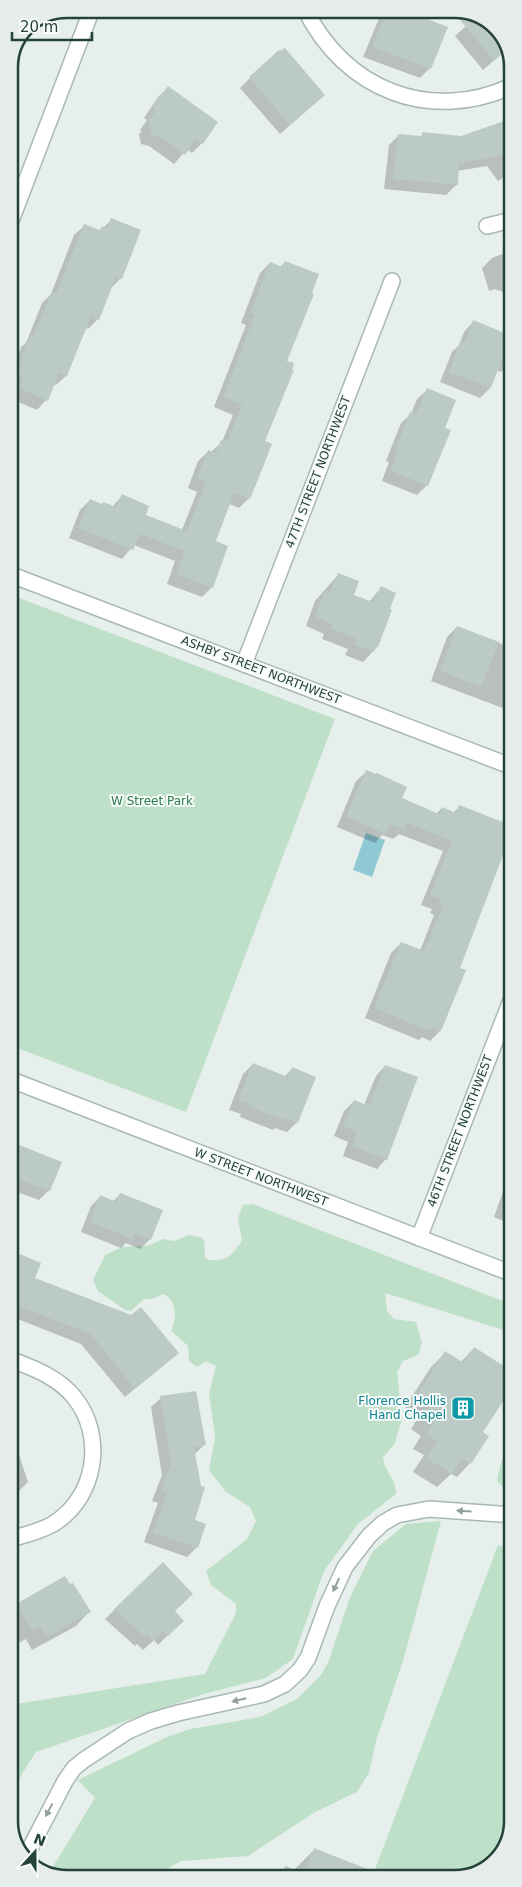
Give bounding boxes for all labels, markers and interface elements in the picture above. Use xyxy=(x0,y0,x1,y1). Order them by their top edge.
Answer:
scale bar xyxy=(12,10,92,42)
text: 20 m xyxy=(20,18,58,36)
street label: 47TH STREET NORTHWEST xyxy=(282,393,354,550)
street label: ASHBY STREET NORTHWEST xyxy=(179,633,343,707)
park label: W Street Park xyxy=(111,794,193,808)
street label: 46TH STREET NORTHWEST xyxy=(424,1052,496,1209)
street label: W STREET NORTHWEST xyxy=(192,1145,330,1209)
place label: Florence Hollis Hand Chapel xyxy=(358,1394,446,1422)
building icon: Florence Hollis Hand Chapel xyxy=(450,1395,476,1421)
one-way arrow xyxy=(456,1507,472,1515)
one-way arrow xyxy=(332,1578,340,1592)
one-way arrow xyxy=(231,1696,247,1704)
one-way arrow xyxy=(45,1803,53,1817)
north arrow xyxy=(10,1827,60,1877)
text: N xyxy=(31,1830,48,1849)

